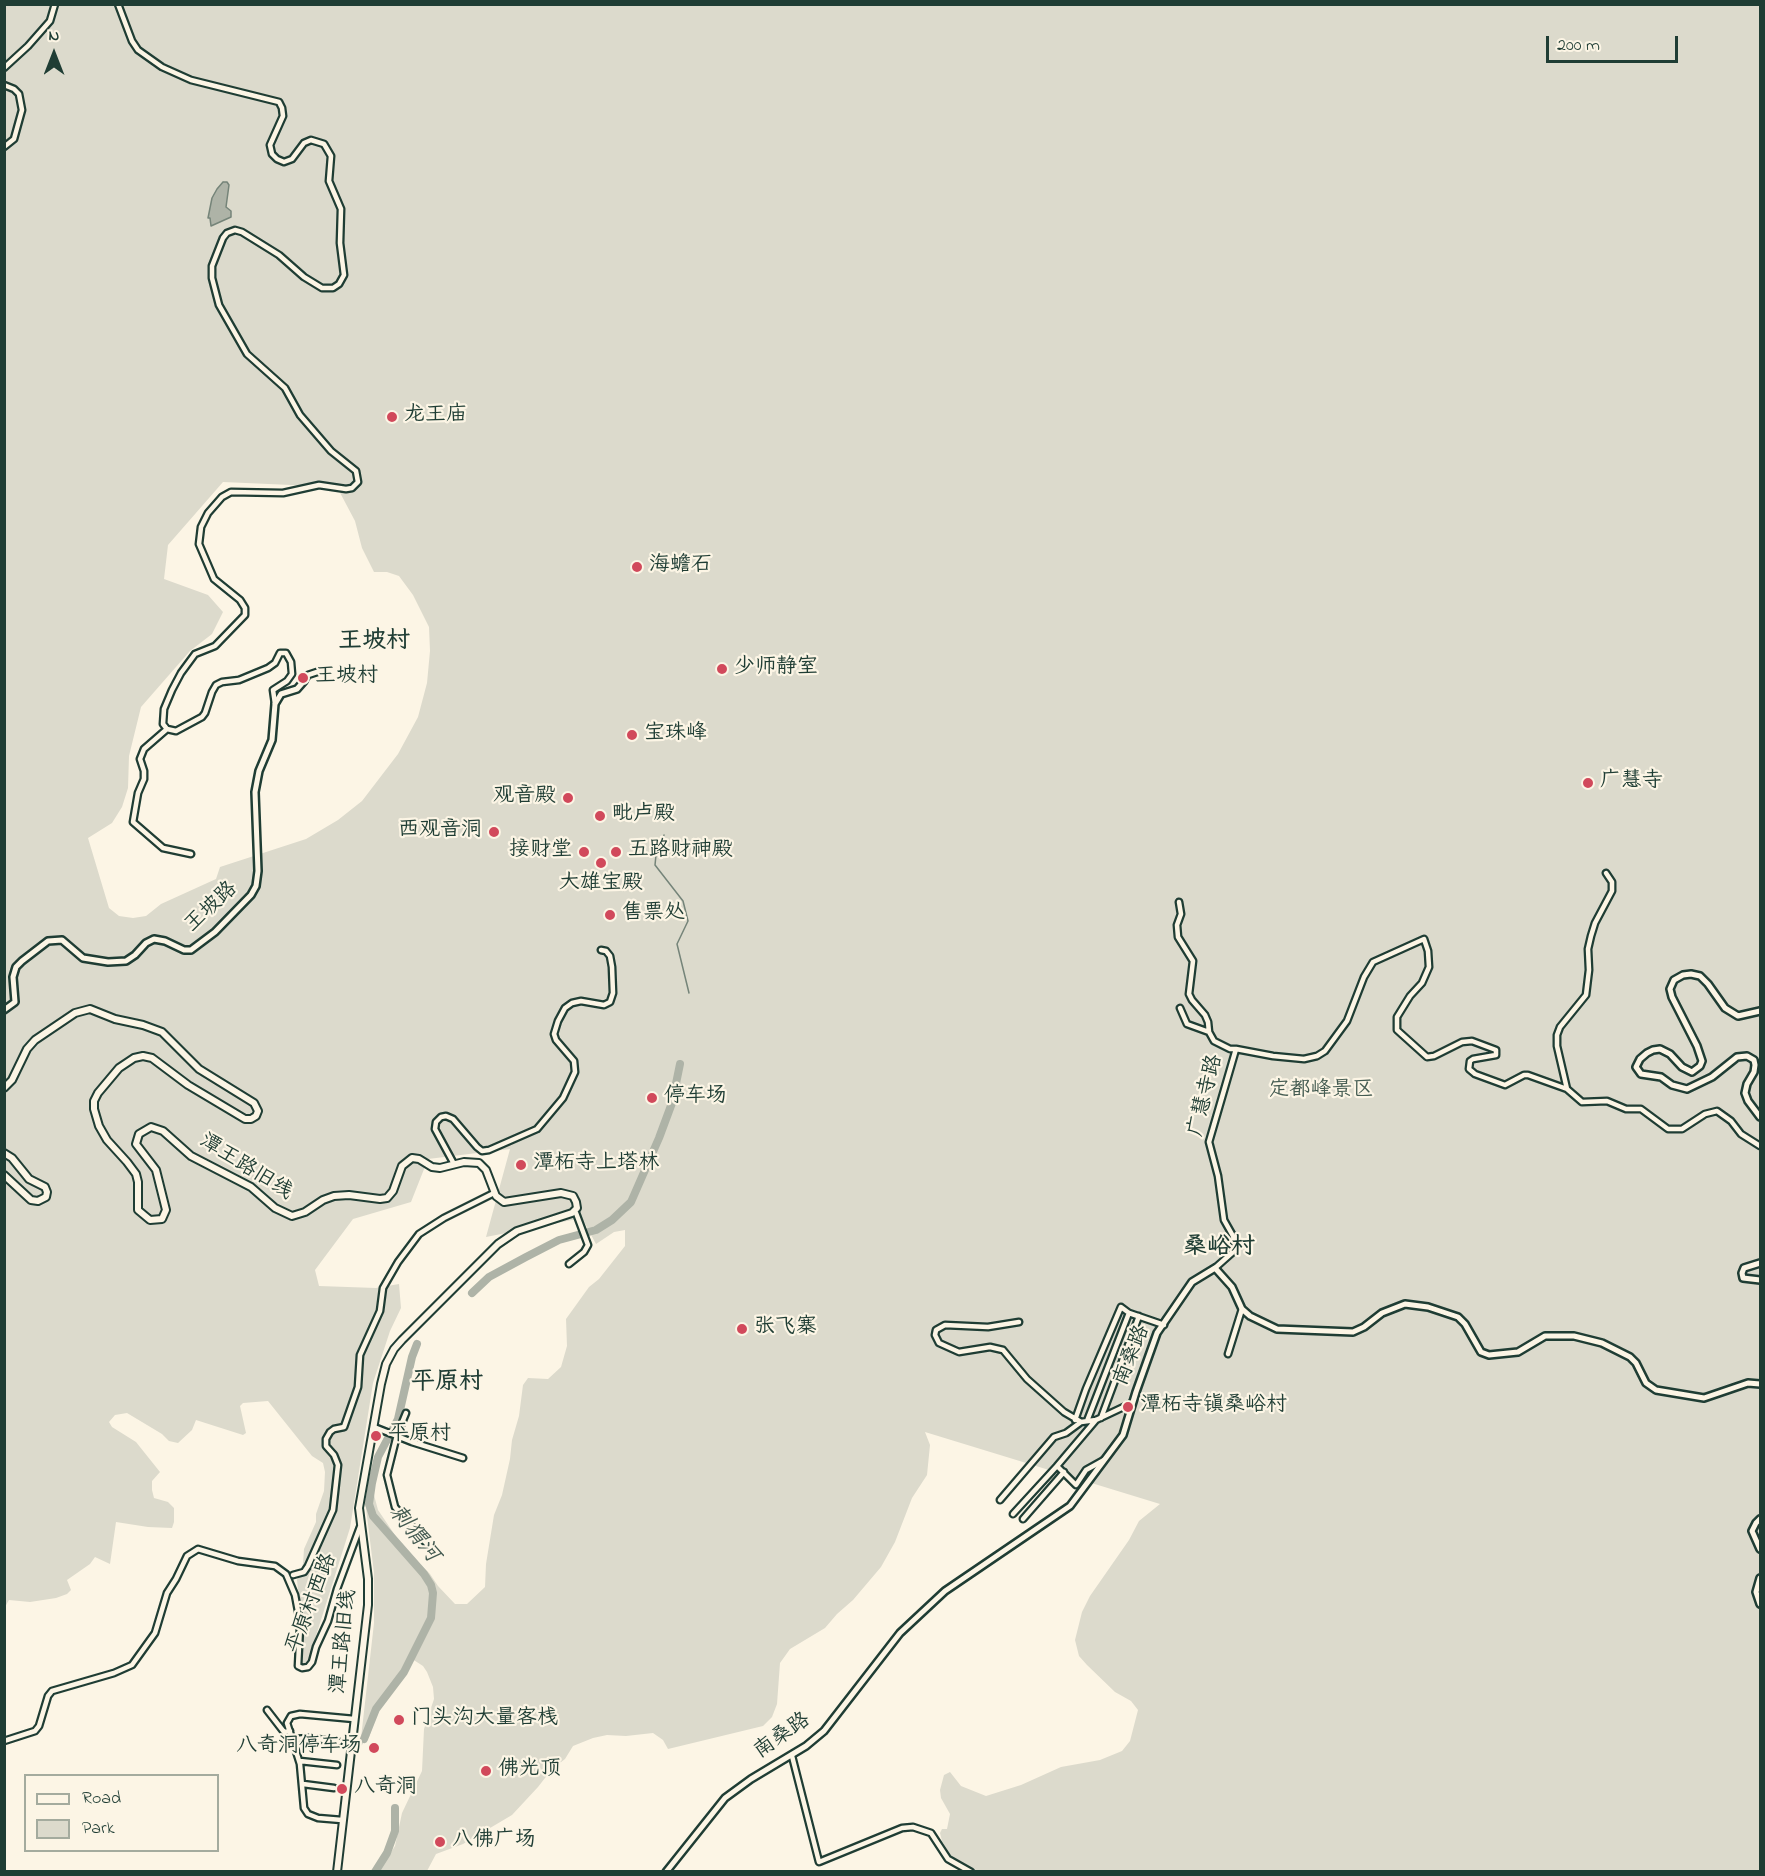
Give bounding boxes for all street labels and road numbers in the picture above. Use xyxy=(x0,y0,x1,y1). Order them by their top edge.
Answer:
street label: 王坡路 xyxy=(180,877,244,939)
street label: 广慧寺路 xyxy=(1185,1052,1229,1140)
street label: 潭王路旧线 xyxy=(194,1129,296,1207)
street label: 南桑路 xyxy=(1110,1322,1156,1390)
street label: 平原村西路 xyxy=(282,1550,344,1658)
street label: 潭王路旧线 xyxy=(327,1588,363,1696)
street label: 南桑路 xyxy=(750,1709,816,1765)

